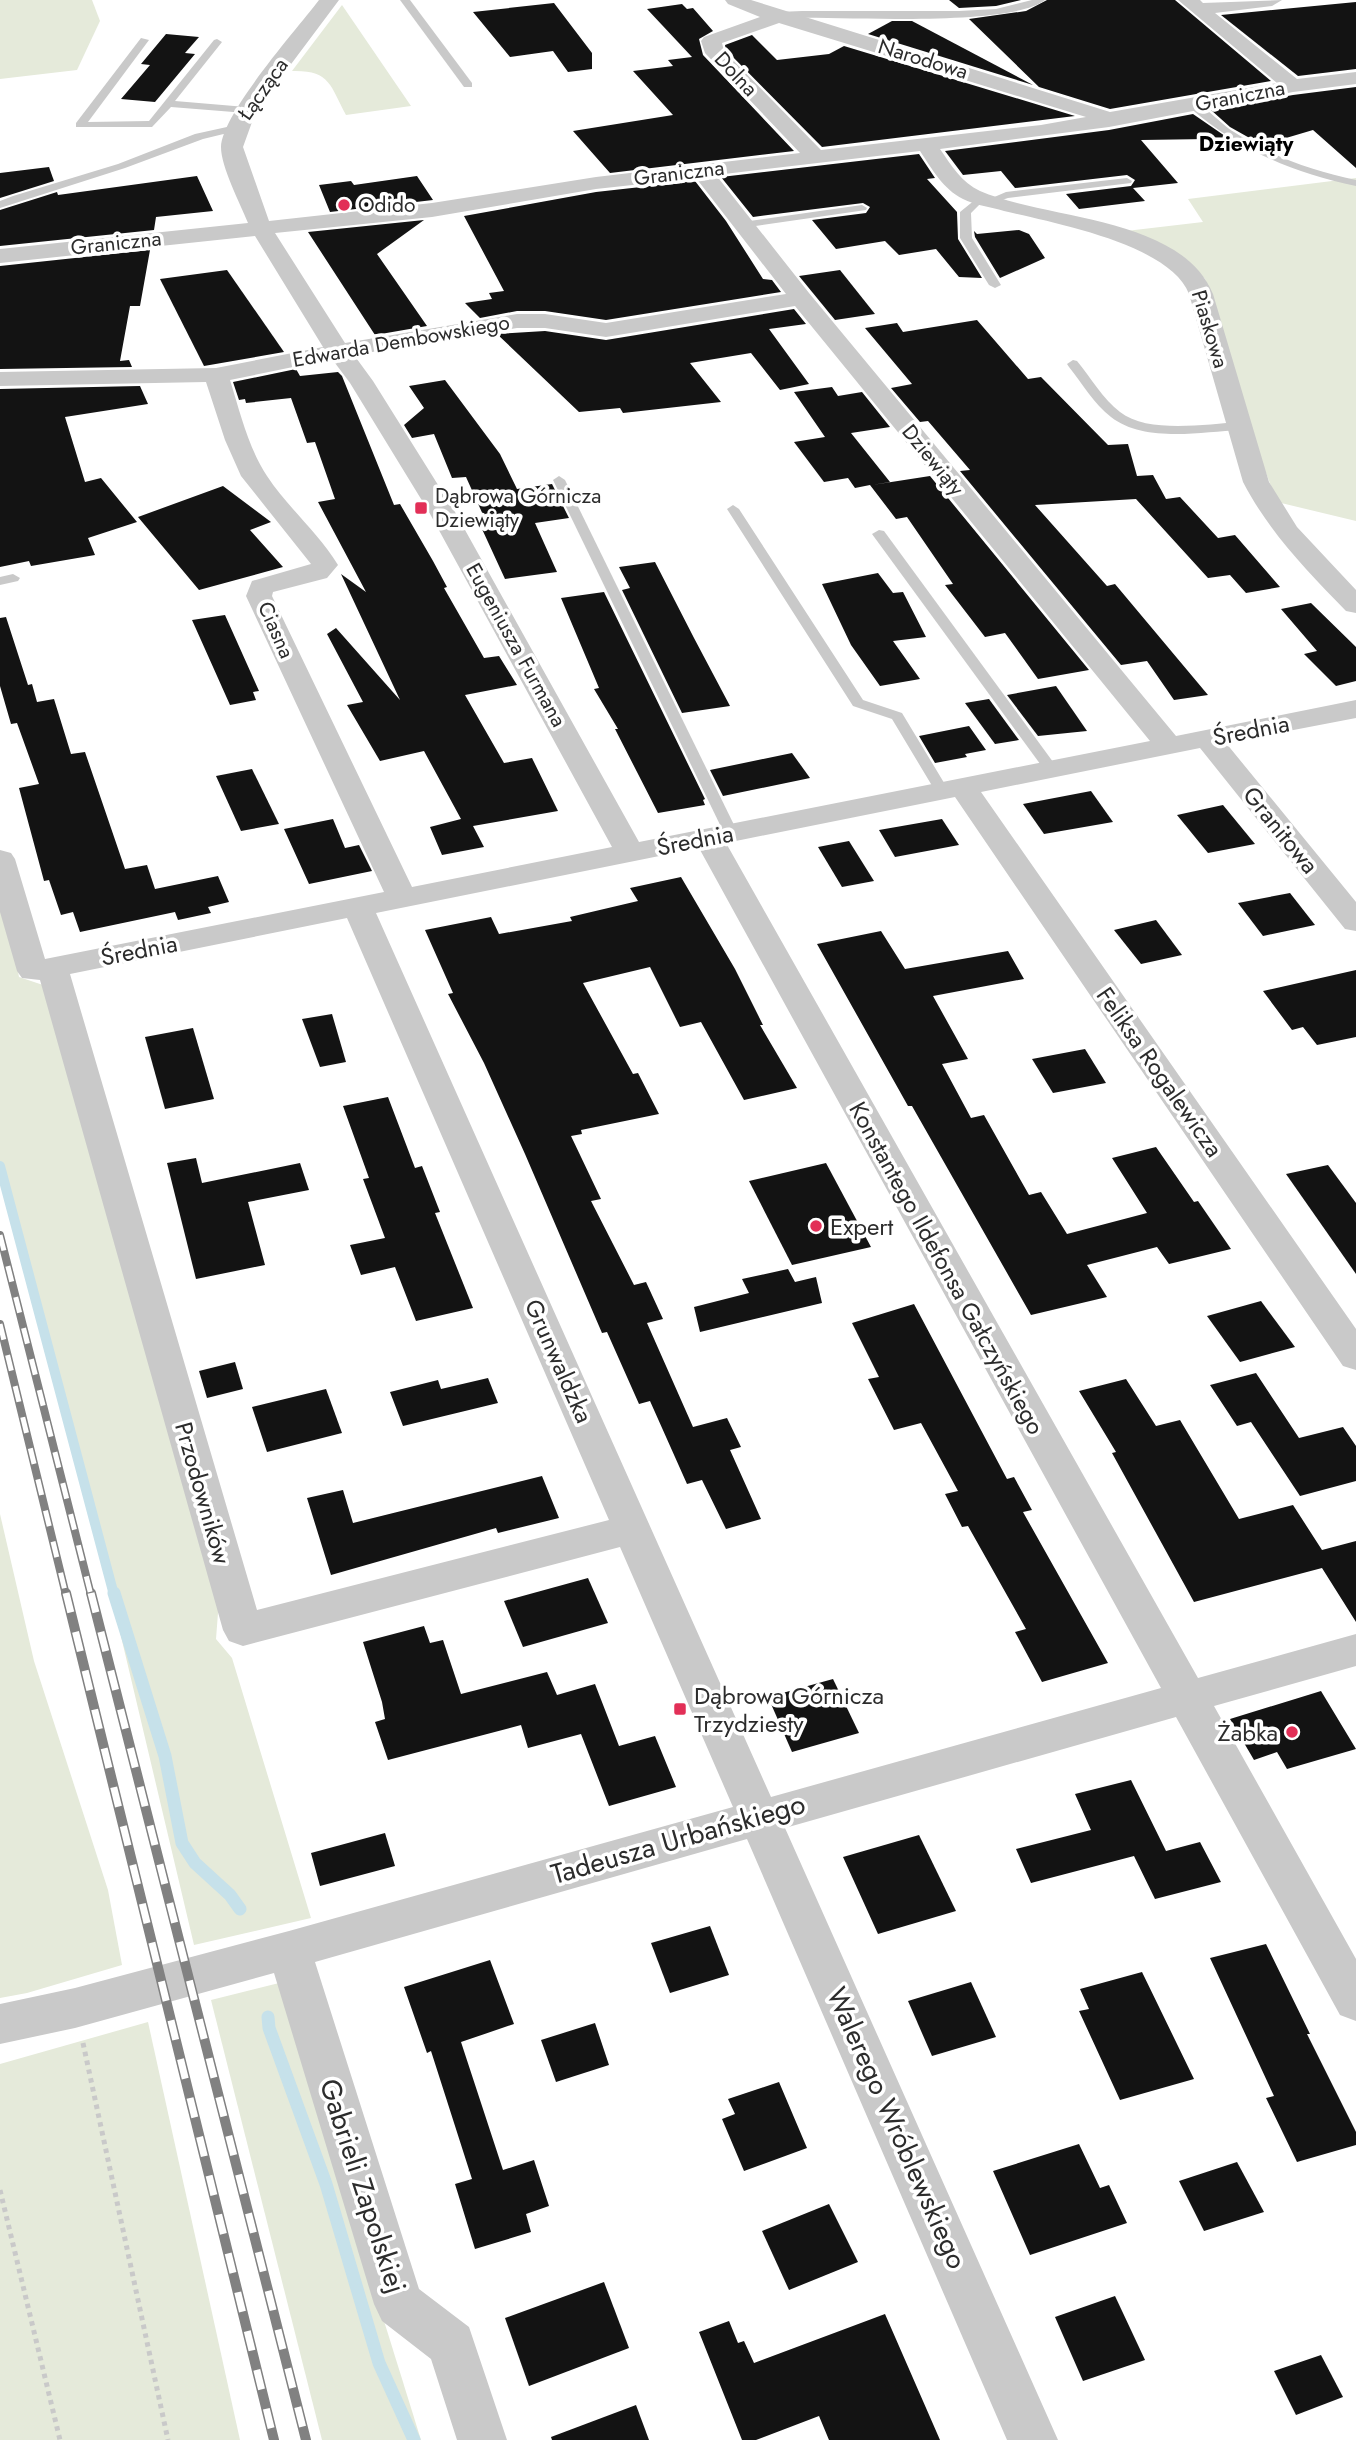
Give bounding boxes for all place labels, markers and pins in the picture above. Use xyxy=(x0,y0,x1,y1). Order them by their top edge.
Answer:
place label: Odido xyxy=(358,190,415,220)
marker: Odido xyxy=(336,197,352,213)
place label: Dąbrowa Górnicza Dziewiąty xyxy=(435,481,601,535)
marker: Dąbrowa Górnicza Dziewiąty xyxy=(413,500,429,516)
place label: Expert xyxy=(830,1209,894,1244)
marker: Expert xyxy=(808,1218,824,1234)
place label: Dąbrowa Górnicza Trzydziesty xyxy=(694,1678,884,1741)
marker: Dąbrowa Górnicza Trzydziesty xyxy=(672,1701,688,1717)
place label: Żabka xyxy=(1218,1715,1278,1750)
marker: Żabka xyxy=(1284,1724,1300,1740)

